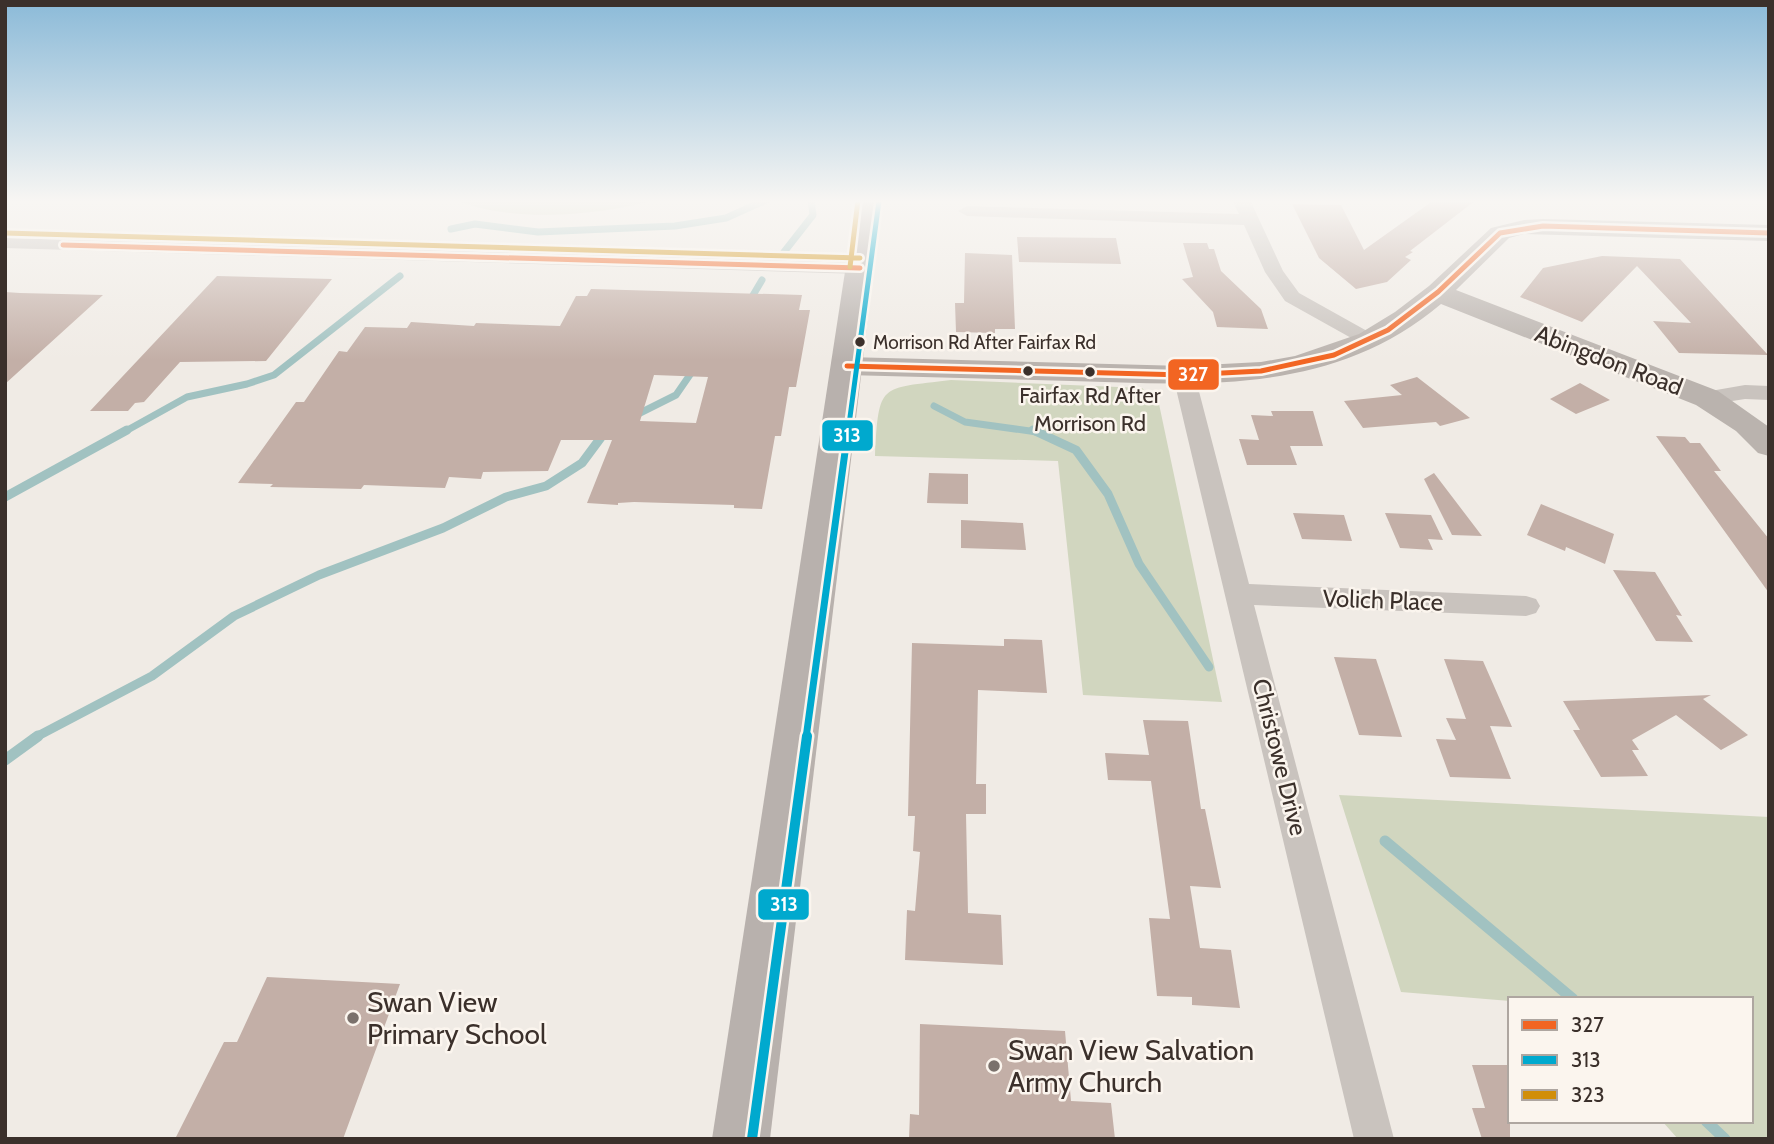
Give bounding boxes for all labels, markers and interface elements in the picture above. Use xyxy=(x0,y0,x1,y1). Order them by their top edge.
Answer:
street label: Abingdon Road xyxy=(1531,319,1687,401)
place label: Morrison Rd After Fairfax Rd xyxy=(873,331,1096,354)
marker: Morrison Rd After Fairfax Rd xyxy=(853,335,867,349)
line badge: 327 xyxy=(1167,358,1220,391)
text: 327 xyxy=(1178,363,1208,386)
unlabelled marker xyxy=(1021,364,1035,378)
marker: Fairfax Rd After Morrison Rd xyxy=(1083,365,1097,379)
place label: Fairfax Rd After Morrison Rd xyxy=(1019,382,1161,437)
line badge: 313 xyxy=(821,419,874,452)
text: 313 xyxy=(833,424,861,447)
street label: Volich Place xyxy=(1322,583,1444,617)
street label: Christowe Drive xyxy=(1247,676,1313,838)
line badge: 313 xyxy=(757,888,810,921)
text: 313 xyxy=(770,893,798,916)
place label: Swan View Primary School xyxy=(367,985,547,1051)
legend xyxy=(1508,997,1753,1123)
marker: Swan View Primary School xyxy=(345,1010,361,1026)
text: 327 xyxy=(1571,1012,1604,1037)
place label: Swan View Salvation Army Church xyxy=(1008,1033,1254,1099)
text: 313 xyxy=(1571,1047,1601,1072)
marker: Swan View Salvation Army Church xyxy=(986,1058,1002,1074)
text: 323 xyxy=(1571,1082,1605,1107)

